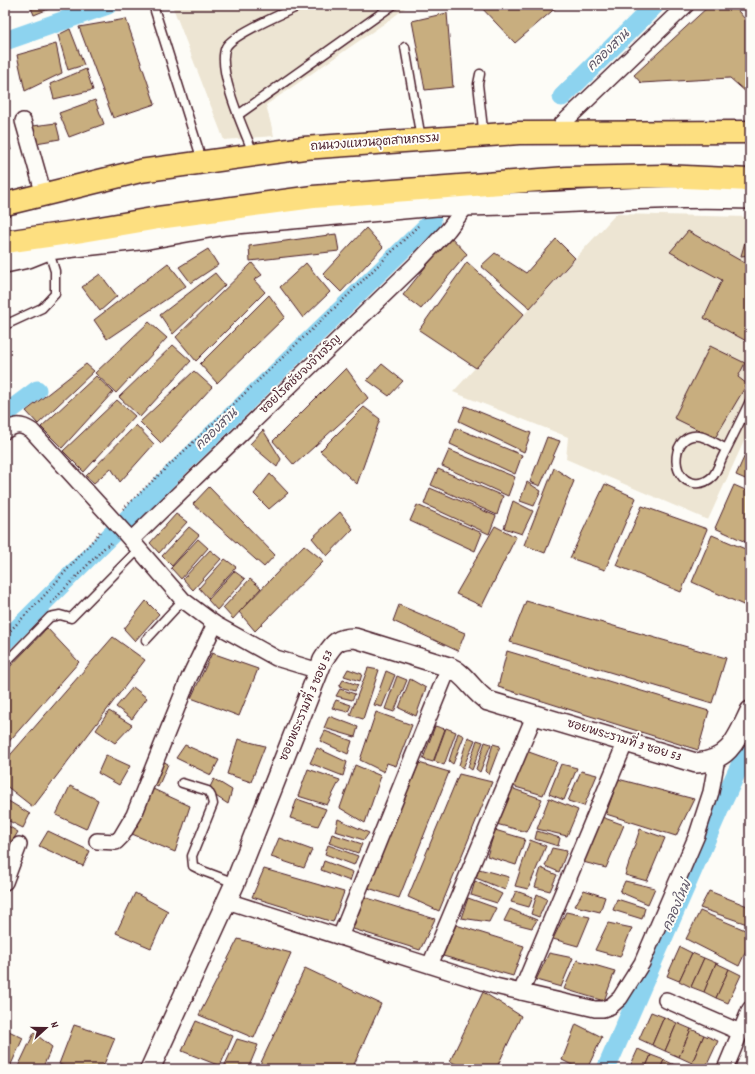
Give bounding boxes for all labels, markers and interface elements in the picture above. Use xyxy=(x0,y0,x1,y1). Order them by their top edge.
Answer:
water label: คลองสาน xyxy=(583,25,636,76)
street label: ถนนวงแหวนอุตสาหกรรม xyxy=(310,130,440,156)
street label: ซอยโรคชัยจงจำเจริญ xyxy=(256,331,346,419)
water label: คลองสาน xyxy=(191,404,244,455)
street label: ซอยพระรามที่ 3 ซอย 53 xyxy=(272,646,338,764)
street label: ซอยพระรามที่ 3 ซอย 53 xyxy=(565,712,685,767)
water label: คลองใหม่ xyxy=(658,875,699,934)
north arrow xyxy=(26,1008,66,1048)
text: N xyxy=(45,1020,62,1031)

